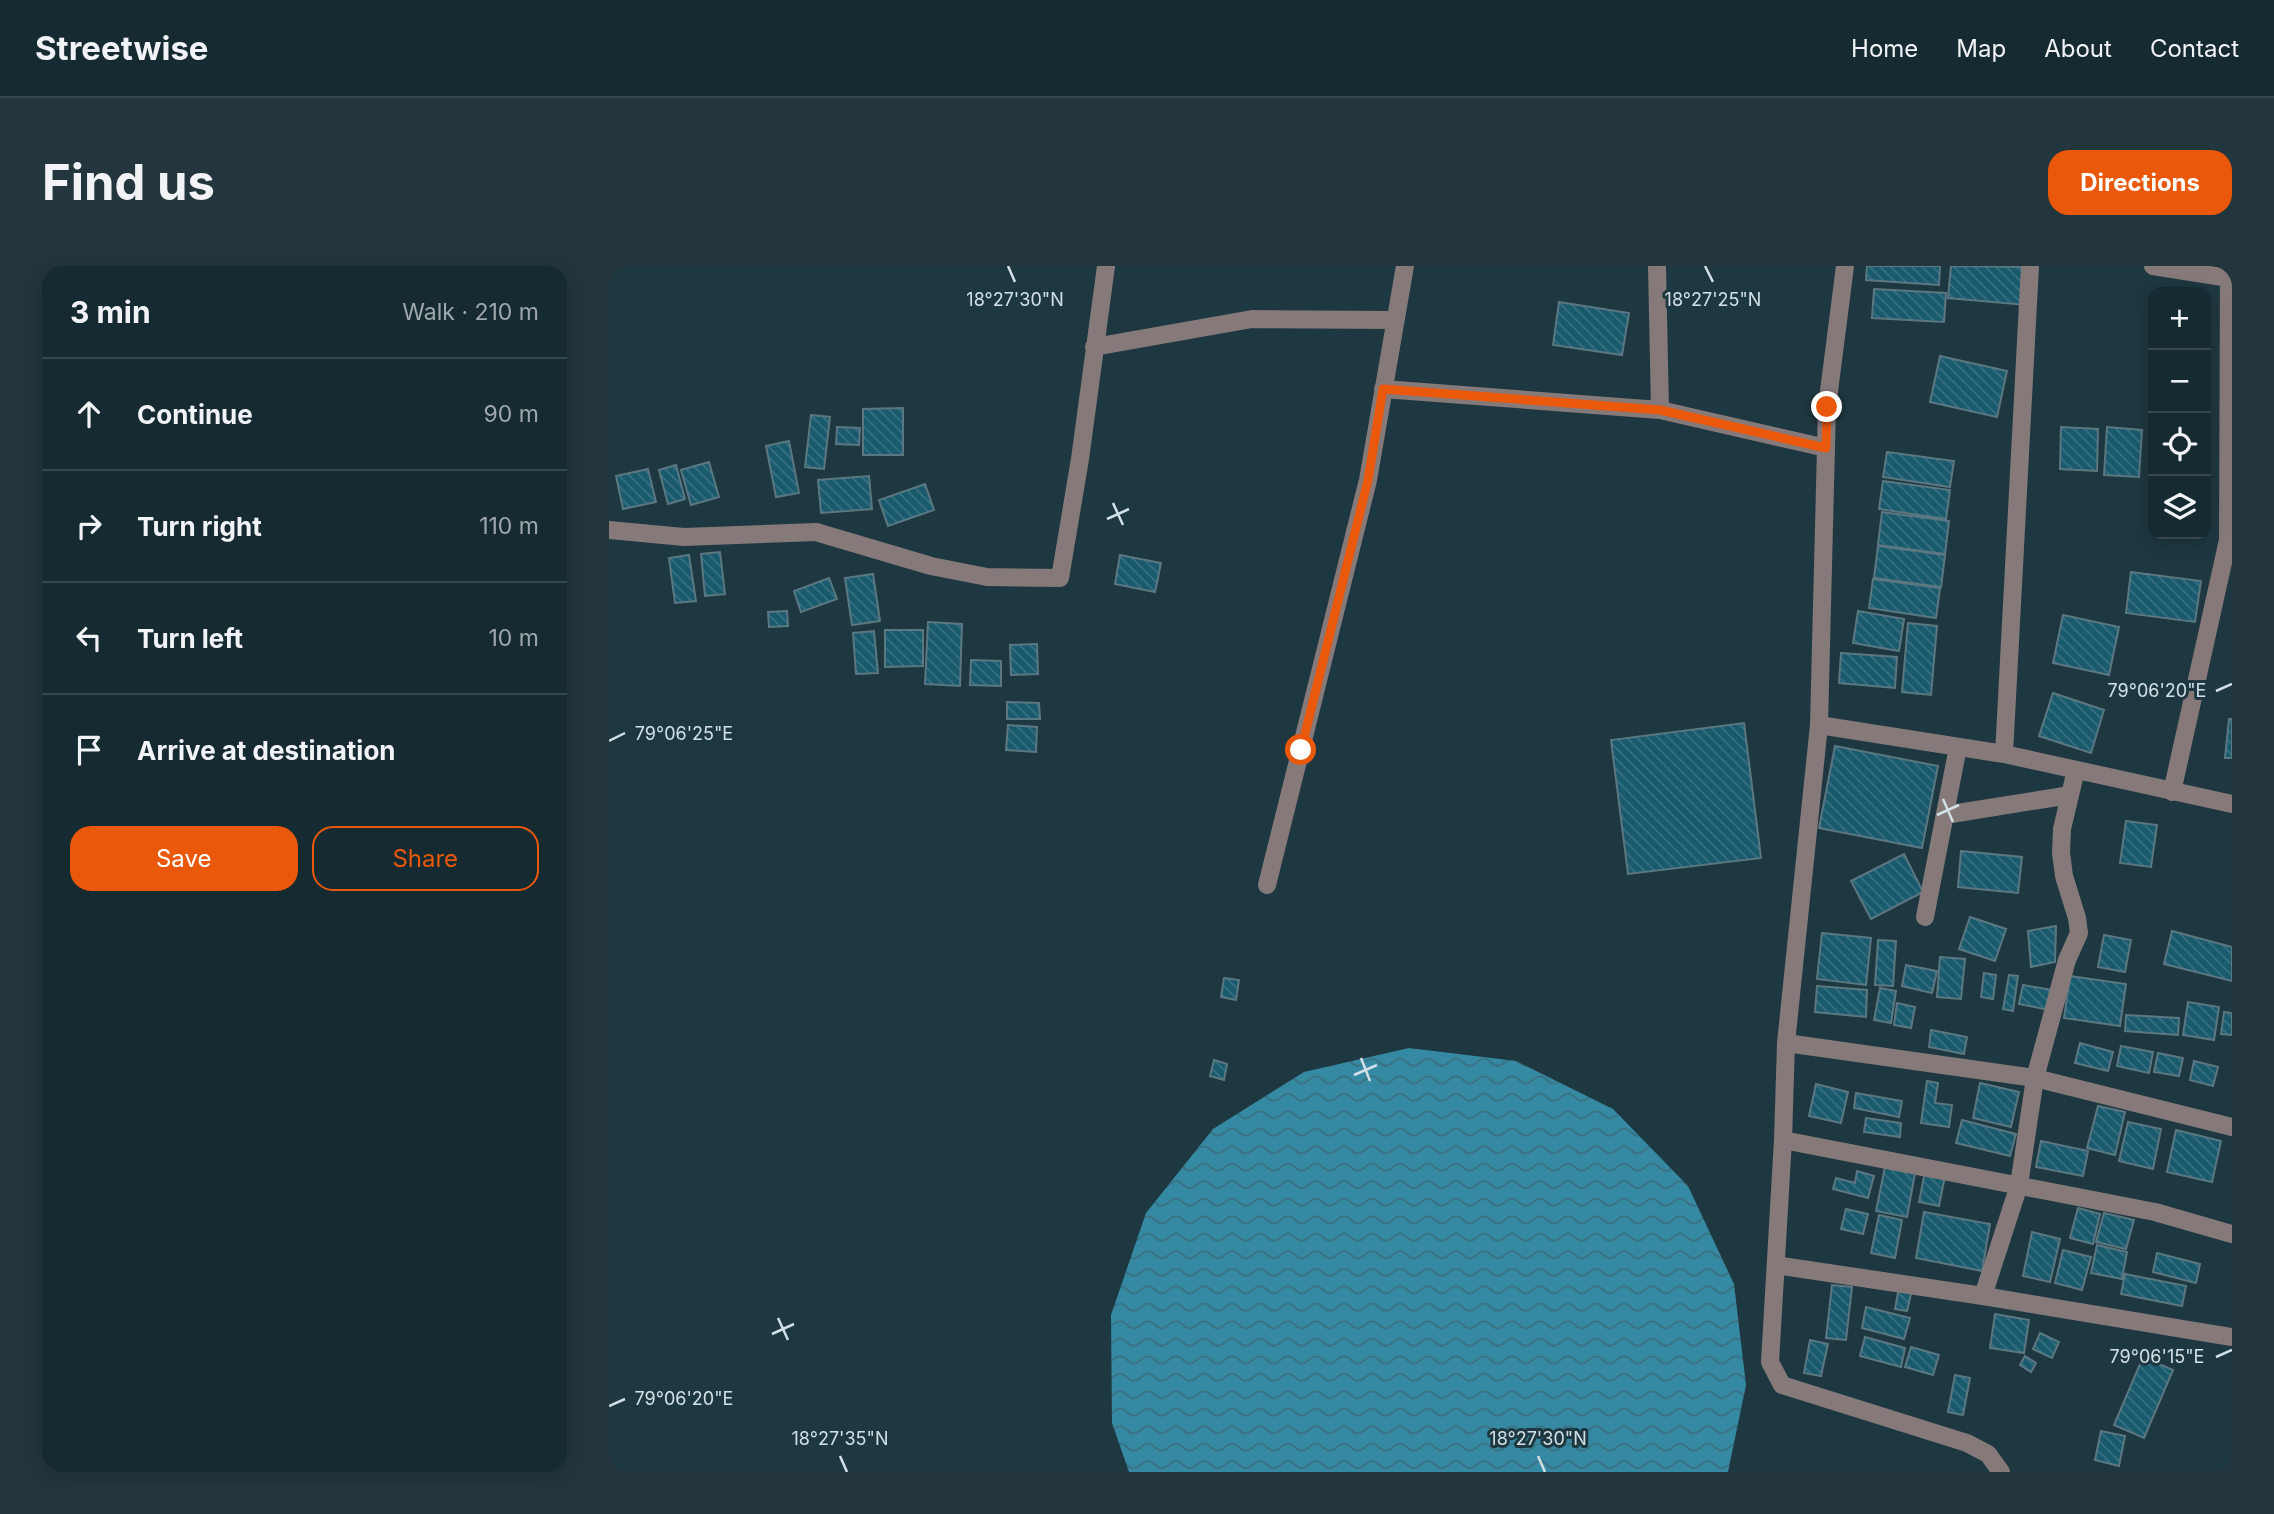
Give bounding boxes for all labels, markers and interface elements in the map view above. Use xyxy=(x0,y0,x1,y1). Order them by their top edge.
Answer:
text: Streetwise xyxy=(35,28,209,68)
text: Home xyxy=(1851,34,1918,63)
text: Map xyxy=(1956,34,2006,63)
text: About xyxy=(2044,34,2112,63)
text: Contact xyxy=(2150,34,2239,63)
button: Directions xyxy=(2048,150,2232,215)
text: Find us xyxy=(42,153,215,212)
map controls xyxy=(2148,287,2211,539)
button: + xyxy=(2148,287,2211,350)
text: 18°27'30"N xyxy=(966,289,1064,310)
text: 18°27'25"N xyxy=(1665,289,1761,310)
text: 3 min xyxy=(70,294,151,330)
text: Walk · 210 m xyxy=(402,298,539,326)
button: − xyxy=(2148,350,2211,413)
route end xyxy=(1811,391,1842,422)
icon: ahead xyxy=(70,395,108,433)
text: Continue xyxy=(137,399,253,430)
text: 90 m xyxy=(484,400,539,428)
button: locate xyxy=(2148,413,2211,476)
button: layers xyxy=(2148,476,2211,539)
icon: right xyxy=(70,507,108,545)
text: Turn right xyxy=(137,511,262,542)
text: 110 m xyxy=(479,512,539,540)
icon: left xyxy=(70,619,108,657)
text: Turn left xyxy=(137,623,243,654)
text: 10 m xyxy=(489,624,539,652)
text: 79°06'20"E xyxy=(2108,680,2206,701)
text: 79°06'25"E xyxy=(635,723,733,744)
icon: arrive xyxy=(70,731,108,769)
route start xyxy=(1285,734,1316,765)
text: Arrive at destination xyxy=(137,735,396,766)
button: Save xyxy=(70,826,298,891)
button: Share xyxy=(312,826,539,891)
text: 79°06'15"E xyxy=(2110,1346,2204,1367)
text: 79°06'20"E xyxy=(635,1388,733,1409)
text: 18°27'35"N xyxy=(792,1428,888,1449)
text: 18°27'30"N xyxy=(1489,1428,1587,1449)

